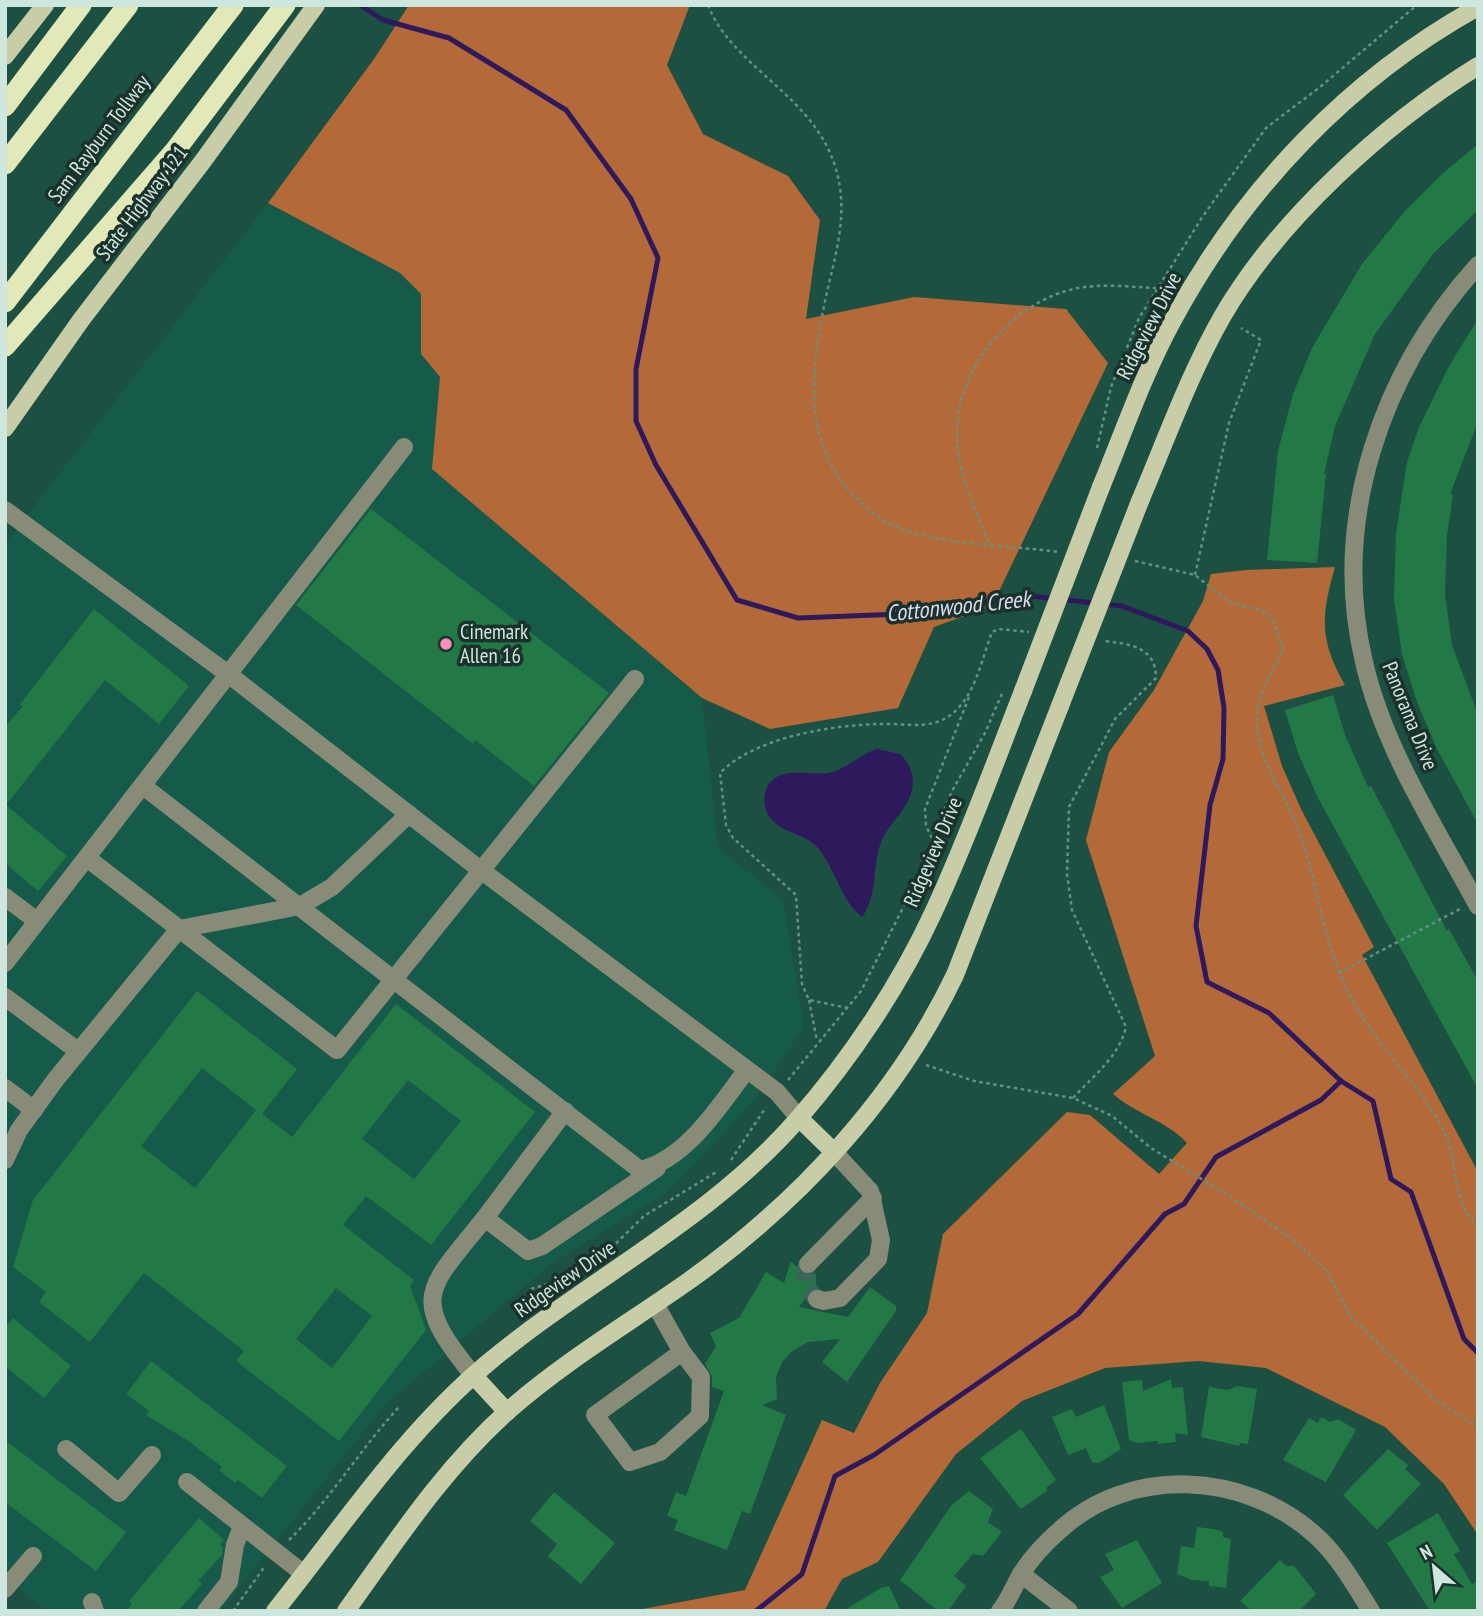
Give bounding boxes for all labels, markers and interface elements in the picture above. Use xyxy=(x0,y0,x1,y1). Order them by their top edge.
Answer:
street label: Sam Rayburn Tollway xyxy=(42,69,156,208)
street label: State Highway 121 xyxy=(90,140,194,265)
street label: Ridgeview Drive xyxy=(1110,268,1187,384)
water label: Cottonwood Creek xyxy=(884,583,1034,627)
place label: Cinemark Allen 16 xyxy=(460,618,528,669)
marker: Cinemark Allen 16 xyxy=(438,636,454,652)
street label: Panorama Drive xyxy=(1377,658,1444,774)
street label: Ridgeview Drive xyxy=(897,793,968,911)
street label: Ridgeview Drive xyxy=(509,1234,620,1323)
north arrow xyxy=(1399,1532,1469,1602)
text: N xyxy=(1416,1539,1436,1565)

